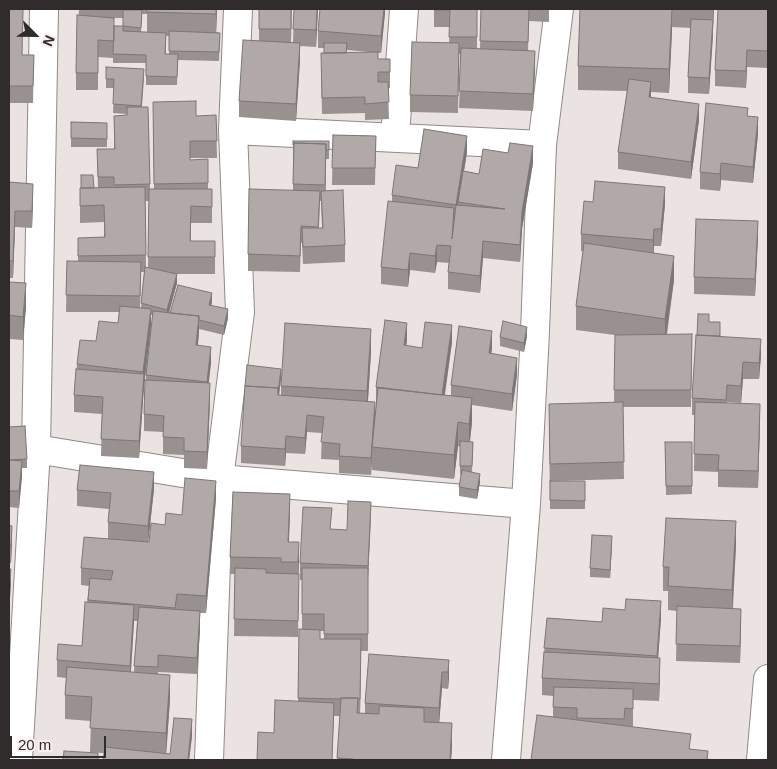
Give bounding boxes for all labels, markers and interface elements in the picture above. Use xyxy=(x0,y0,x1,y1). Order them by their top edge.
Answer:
north arrow xyxy=(10,10,60,60)
text: N xyxy=(39,33,58,49)
scale bar xyxy=(12,726,109,758)
text: 20 m xyxy=(18,736,51,753)

